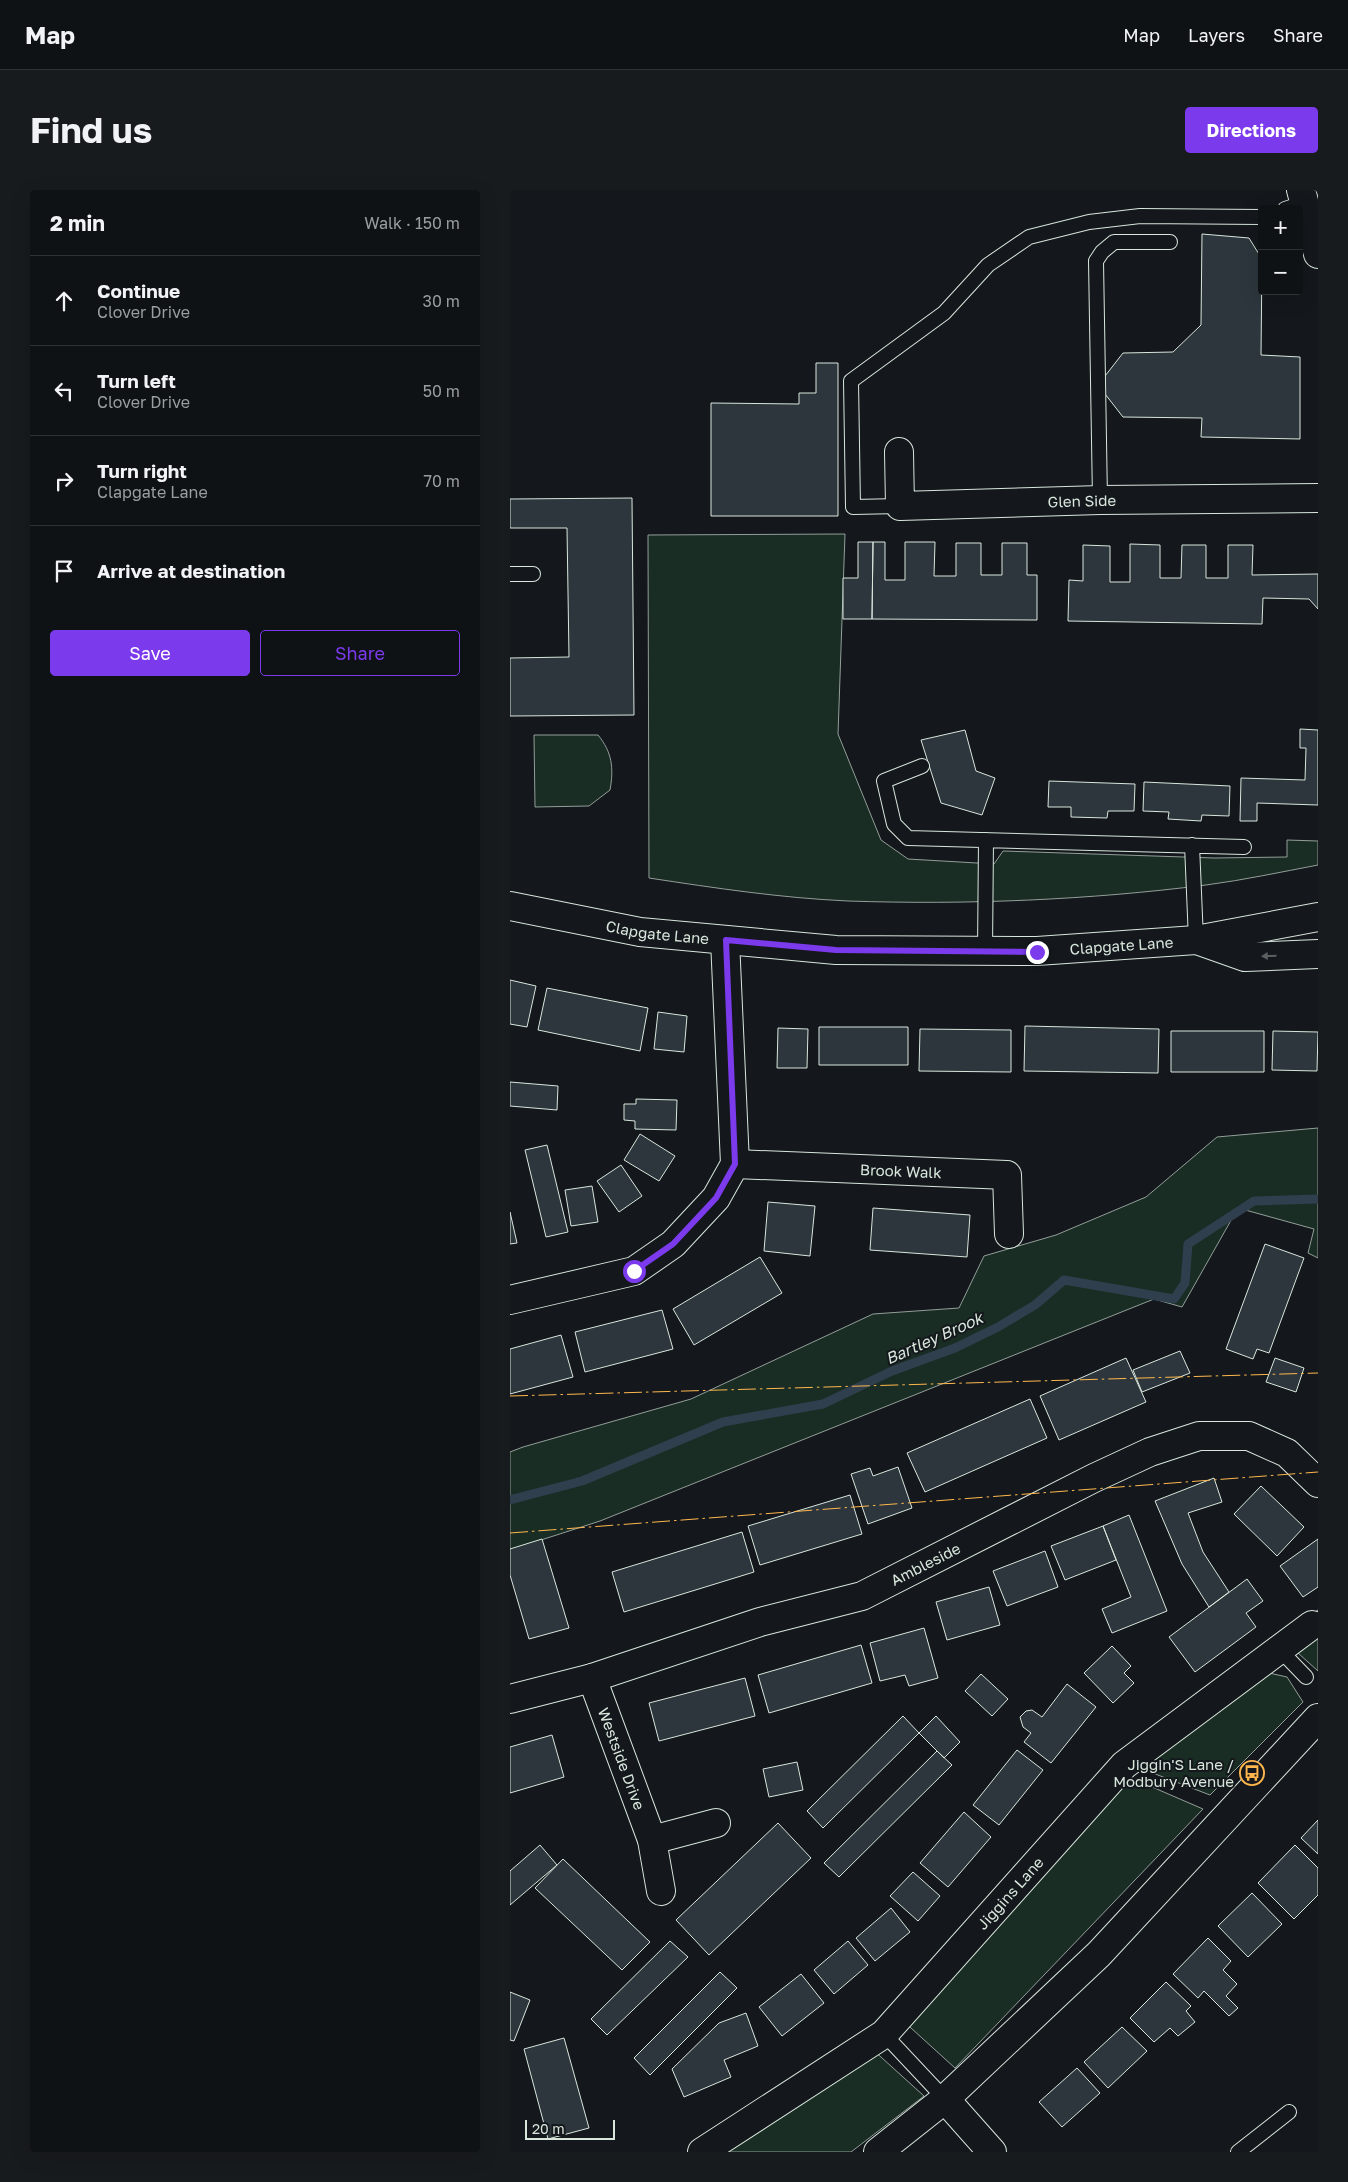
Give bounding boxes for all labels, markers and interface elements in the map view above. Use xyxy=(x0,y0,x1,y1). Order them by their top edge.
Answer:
text: Map xyxy=(25,20,75,49)
text: Map xyxy=(1123,24,1160,46)
text: Layers xyxy=(1188,24,1245,46)
text: Share xyxy=(1273,24,1323,46)
button: Directions xyxy=(1185,107,1318,153)
text: Find us xyxy=(30,109,152,151)
map controls xyxy=(1258,205,1303,295)
button: + xyxy=(1258,205,1303,250)
text: 2 min xyxy=(50,210,105,236)
text: Walk · 150 m xyxy=(364,213,460,233)
button: − xyxy=(1258,250,1303,295)
text: Continue xyxy=(97,279,180,302)
icon: ahead xyxy=(50,287,78,315)
text: 30 m xyxy=(423,291,460,311)
text: Clover Drive xyxy=(97,302,190,322)
text: Turn left xyxy=(97,369,176,392)
icon: left xyxy=(50,377,78,405)
text: 50 m xyxy=(423,381,460,401)
text: Clover Drive xyxy=(97,392,190,412)
text: Turn right xyxy=(97,459,187,482)
icon: right xyxy=(50,467,78,495)
text: 70 m xyxy=(423,471,460,491)
text: Clapgate Lane xyxy=(97,482,208,502)
street label: Glen Side xyxy=(1047,491,1117,511)
icon: arrive xyxy=(50,557,78,585)
text: Arrive at destination xyxy=(97,559,285,582)
button: Save xyxy=(50,630,250,676)
button: Share xyxy=(260,630,460,676)
street label: Clapgate Lane xyxy=(604,916,710,947)
street label: Clapgate Lane xyxy=(1069,933,1174,958)
route end xyxy=(1026,941,1049,964)
one-way arrow xyxy=(1261,952,1277,960)
street label: Brook Walk xyxy=(860,1160,943,1181)
route start xyxy=(623,1260,646,1283)
water label: Bartley Brook xyxy=(882,1307,988,1368)
street label: Ambleside xyxy=(887,1538,963,1589)
street label: Westside Drive xyxy=(595,1705,649,1812)
place label: Jiggin'S Lane / Modbury Avenue xyxy=(1113,1755,1234,1790)
bus stop icon: Jiggin'S Lane / Modbury Avenue xyxy=(1239,1760,1265,1786)
street label: Jiggins Lane xyxy=(973,1853,1047,1933)
scale bar xyxy=(525,2117,615,2140)
text: 20 m xyxy=(532,2120,565,2137)

